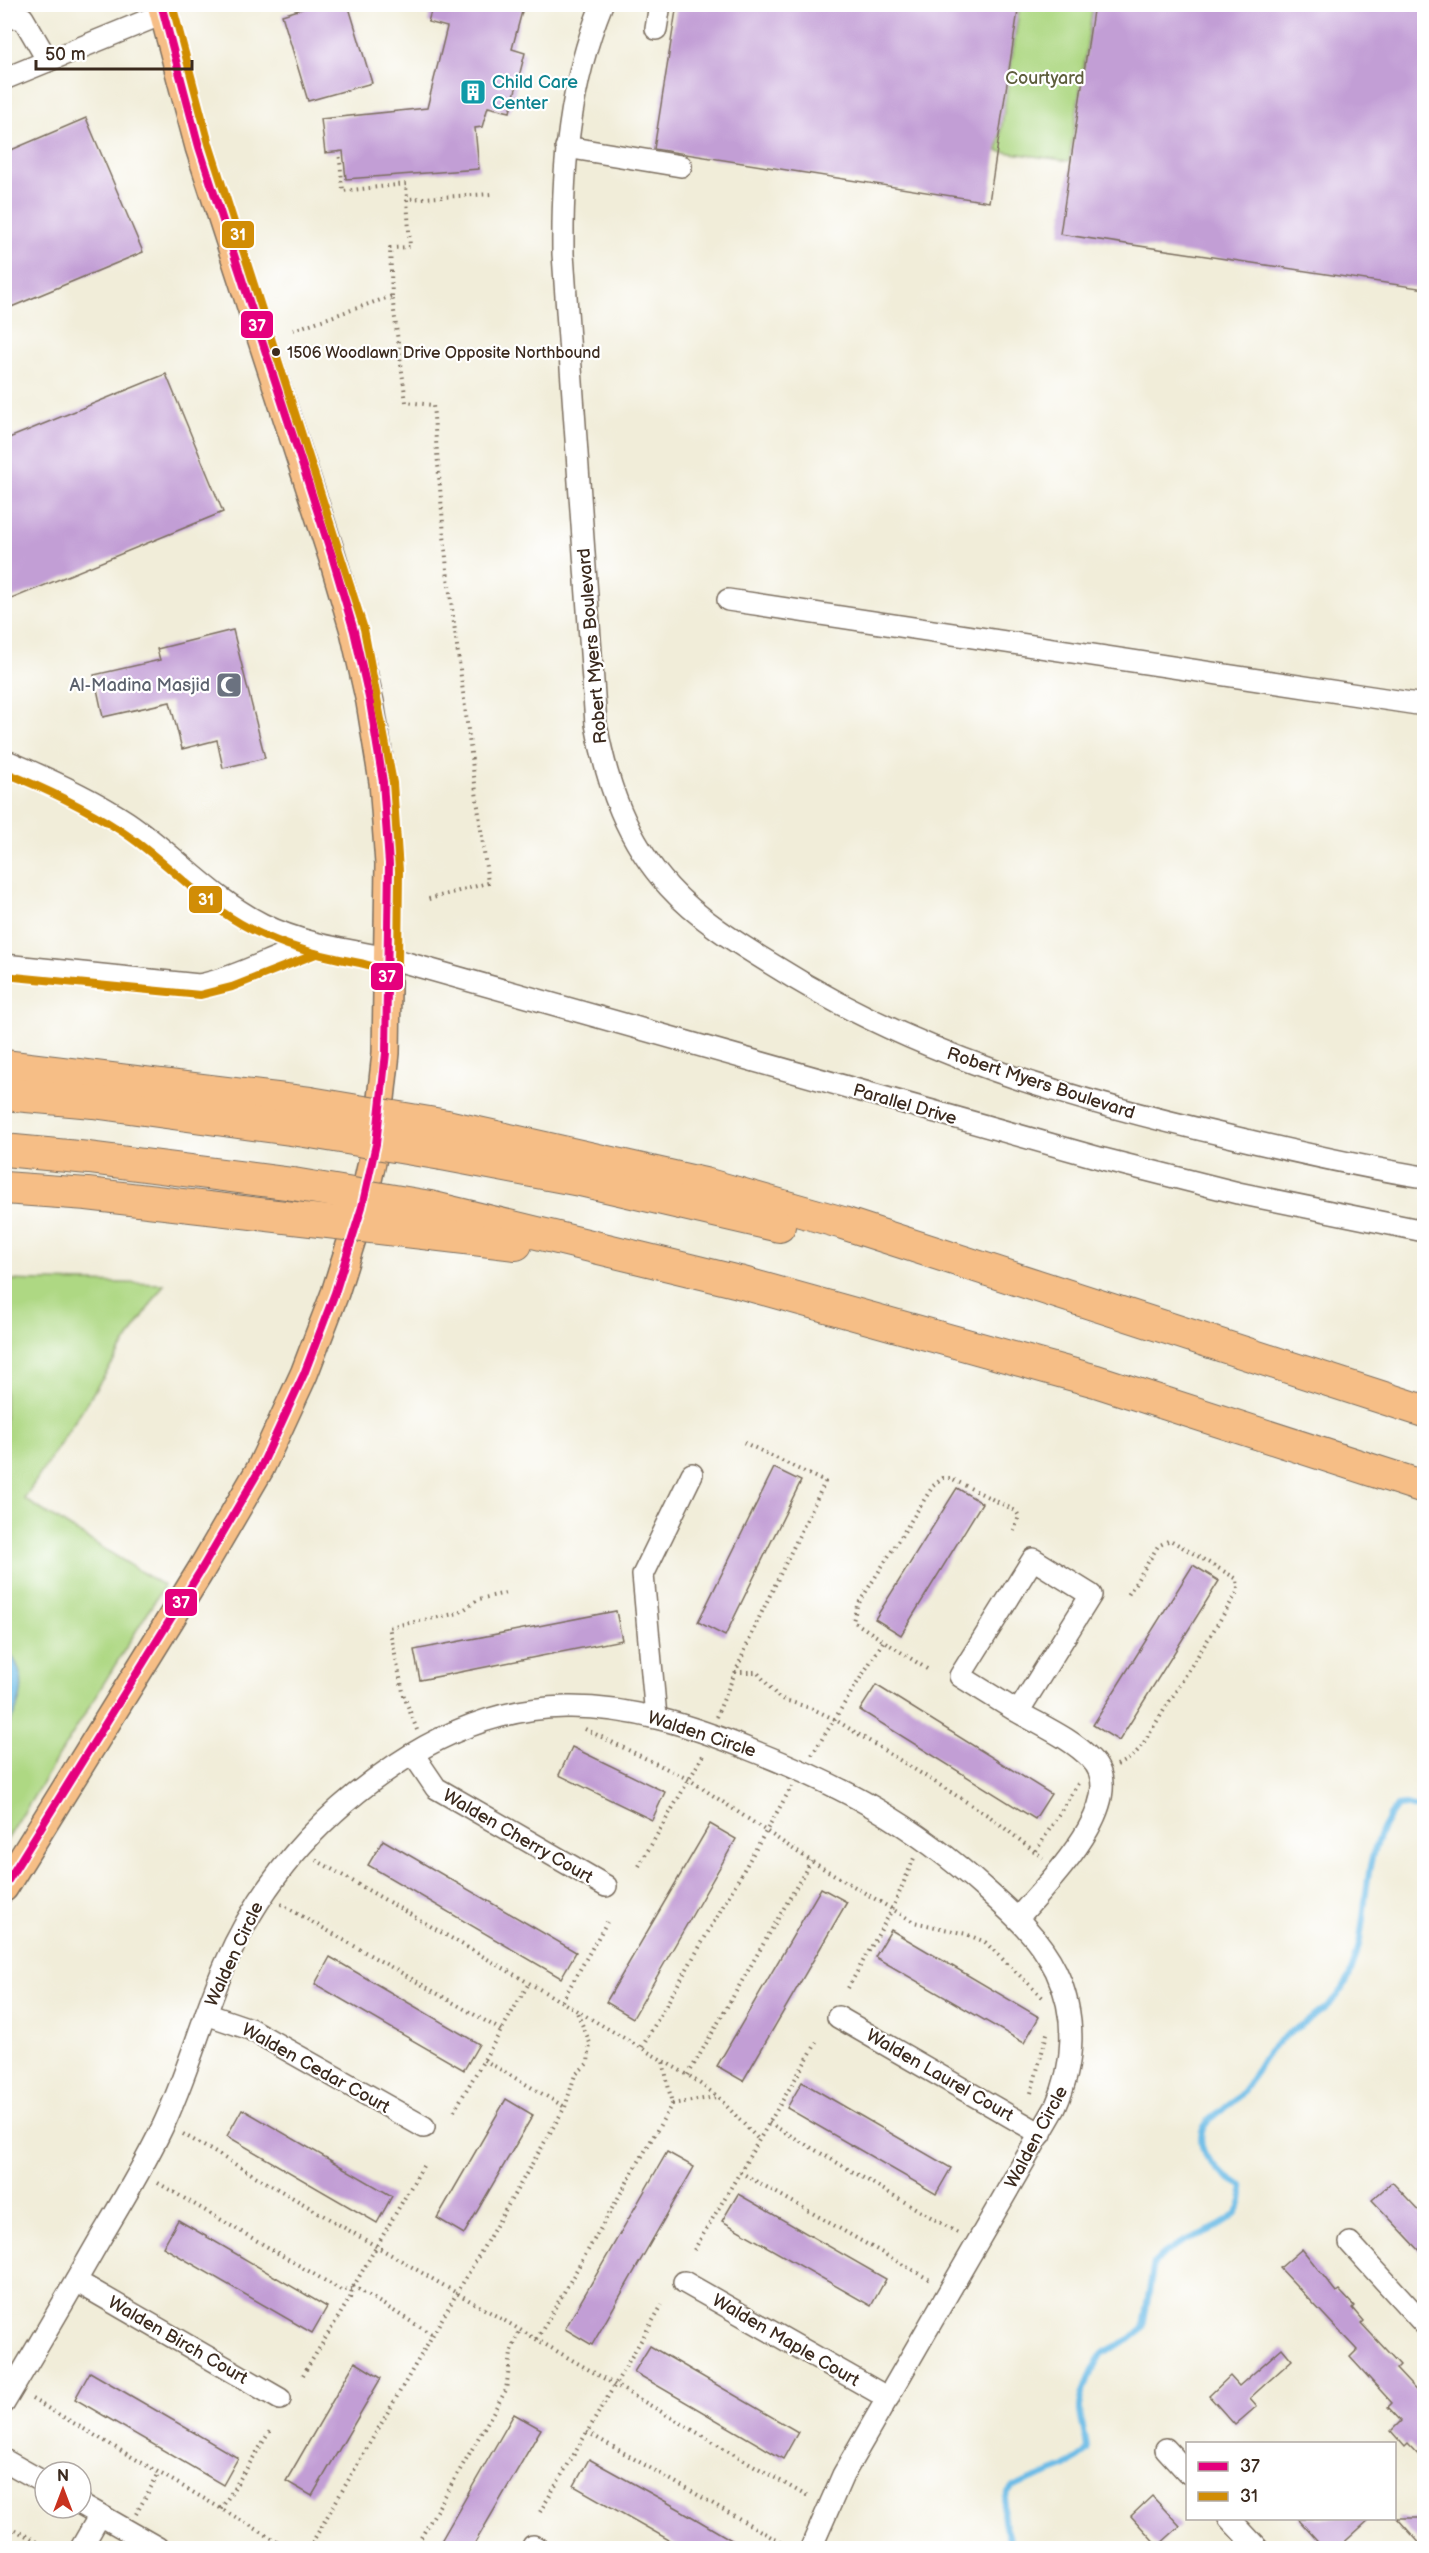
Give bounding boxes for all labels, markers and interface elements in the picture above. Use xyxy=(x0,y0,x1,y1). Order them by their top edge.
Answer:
scale bar xyxy=(36,33,192,71)
text: 50 m xyxy=(45,44,86,65)
park label: Courtyard xyxy=(1005,68,1085,89)
place label: Child Care Center xyxy=(492,72,578,114)
building icon: Child Care Center xyxy=(458,77,488,107)
line badge: 31 xyxy=(221,220,255,249)
text: 31 xyxy=(230,226,246,245)
line badge: 37 xyxy=(240,310,274,339)
text: 37 xyxy=(248,317,266,336)
place label: 1506 Woodlawn Drive Opposite Northbound xyxy=(287,344,601,363)
marker: 1506 Woodlawn Drive Opposite Northbound xyxy=(270,346,282,358)
street label: Robert Myers Boulevard xyxy=(573,547,612,745)
mosque icon: Al-Madina Masjid xyxy=(214,670,244,700)
place label: Al-Madina Masjid xyxy=(70,675,210,696)
line badge: 31 xyxy=(188,885,223,914)
text: 31 xyxy=(198,891,214,910)
line badge: 37 xyxy=(370,962,404,991)
text: 37 xyxy=(378,968,396,987)
street label: Robert Myers Boulevard xyxy=(944,1043,1137,1124)
street label: Parallel Drive xyxy=(851,1080,959,1129)
line badge: 37 xyxy=(164,1588,198,1617)
text: 37 xyxy=(172,1594,190,1613)
street label: Walden Circle xyxy=(645,1707,759,1762)
street label: Walden Cherry Court xyxy=(439,1785,597,1888)
street label: Walden Circle xyxy=(201,1898,268,2010)
street label: Walden Cedar Court xyxy=(238,2019,394,2118)
street label: Walden Laurel Court xyxy=(863,2025,1017,2126)
street label: Walden Circle xyxy=(1001,2082,1072,2192)
street label: Walden Maple Court xyxy=(709,2290,863,2391)
street label: Walden Birch Court xyxy=(104,2292,252,2389)
legend xyxy=(1186,2442,1396,2520)
text: 37 xyxy=(1240,2456,1260,2477)
north arrow xyxy=(33,2460,93,2520)
text: N xyxy=(57,2467,69,2486)
text: 31 xyxy=(1240,2486,1258,2507)

